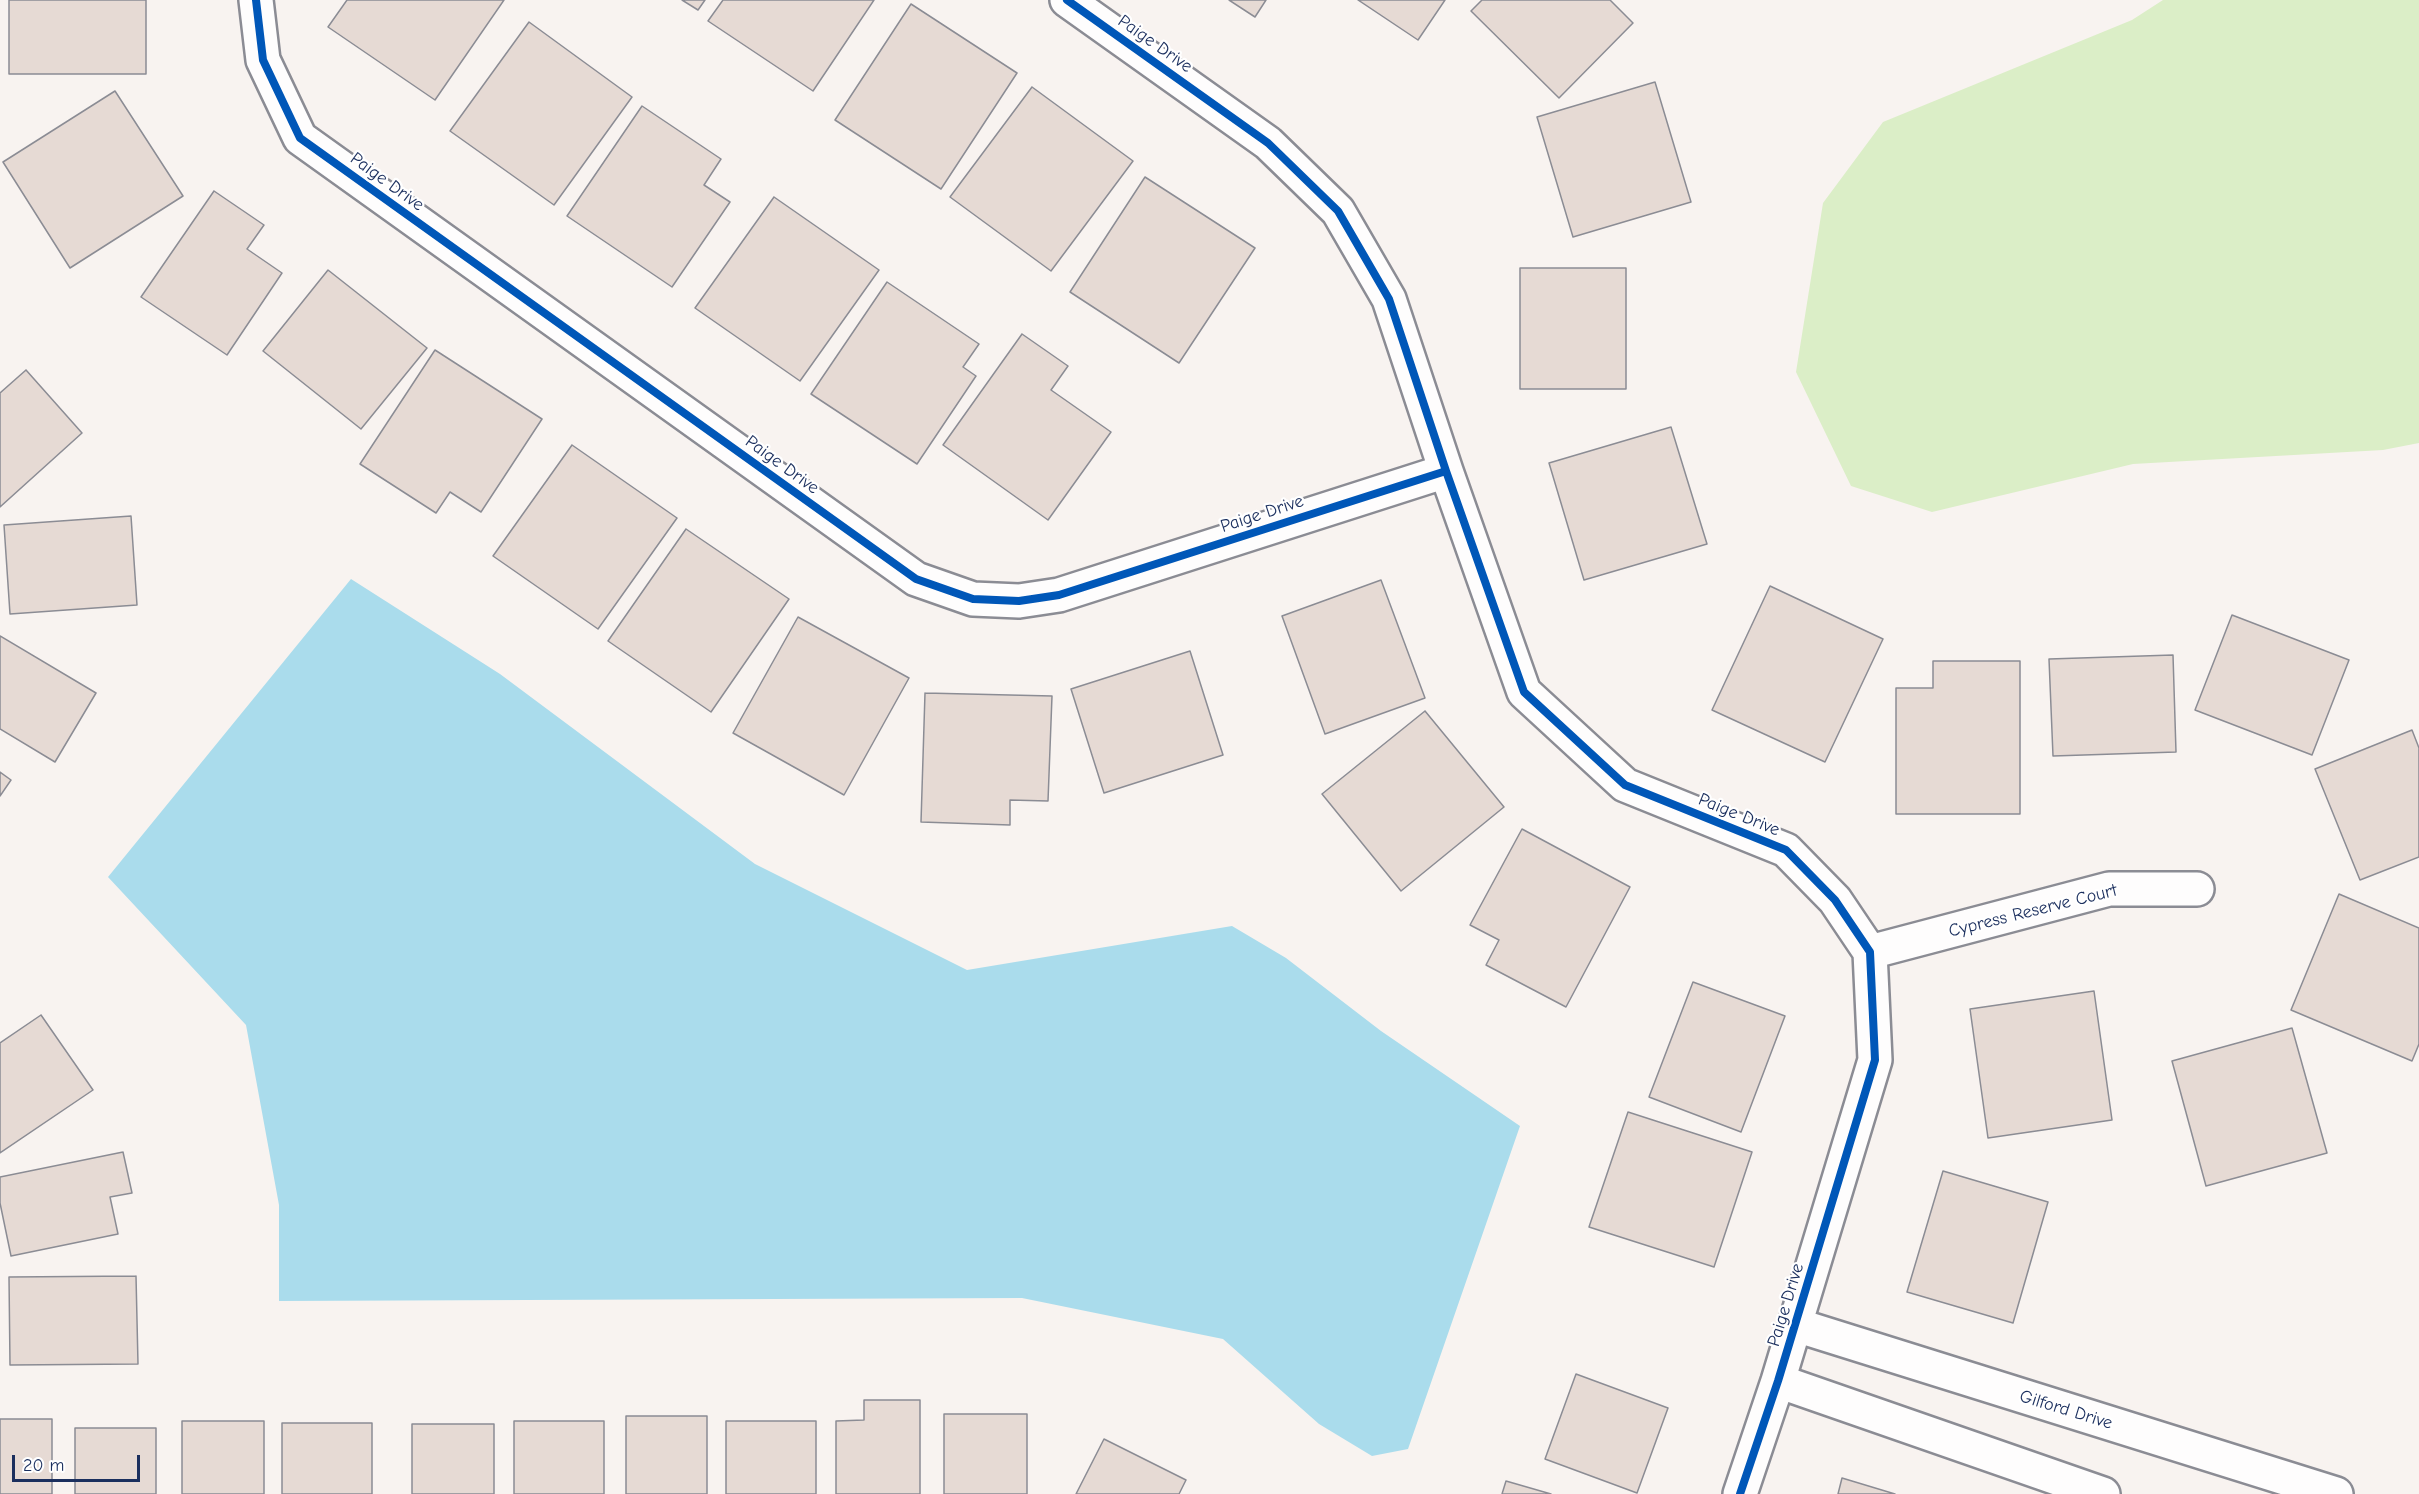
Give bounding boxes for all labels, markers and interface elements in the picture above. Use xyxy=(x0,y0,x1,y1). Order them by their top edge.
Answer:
street label: Paige Drive xyxy=(1114,10,1196,78)
street label: Paige Drive xyxy=(346,148,428,216)
street label: Paige Drive xyxy=(741,431,823,499)
street label: Paige Drive xyxy=(1218,490,1306,538)
street label: Paige Drive xyxy=(1695,789,1783,841)
street label: Cypress Reserve Court xyxy=(1947,880,2119,942)
street label: Paige Drive xyxy=(1763,1261,1809,1349)
street label: Gilford Drive xyxy=(2017,1386,2115,1434)
scale bar xyxy=(15,1443,142,1481)
text: 20 m xyxy=(23,1455,64,1476)

